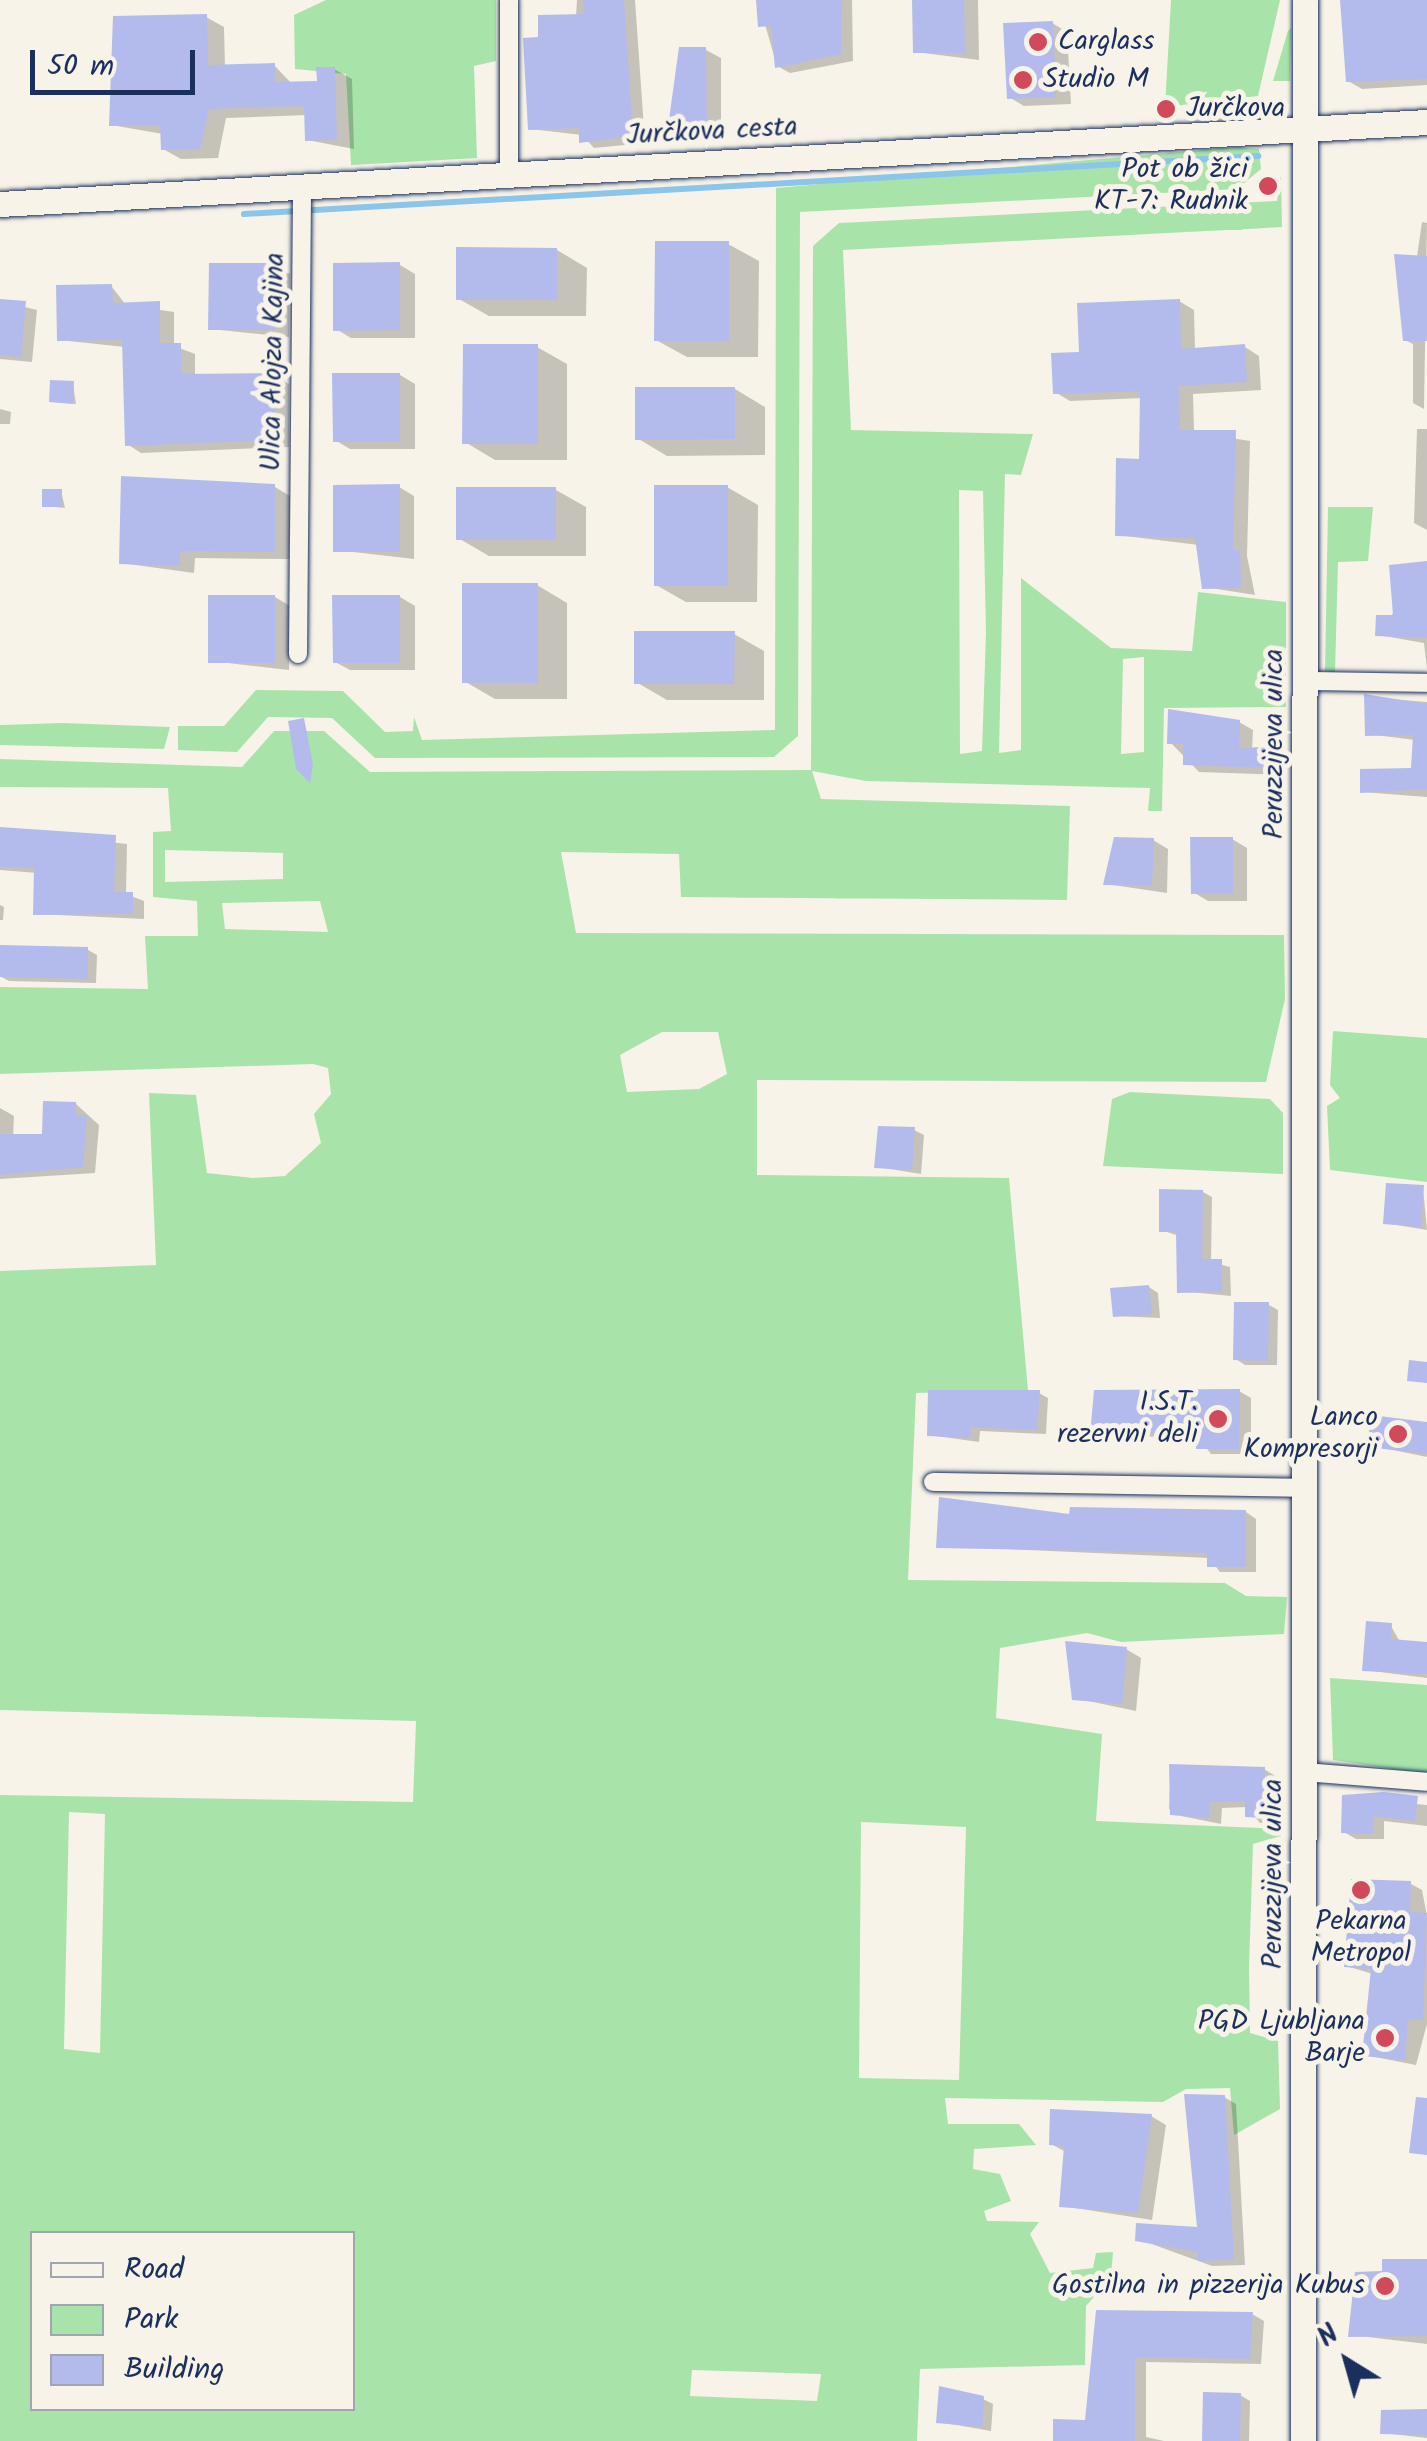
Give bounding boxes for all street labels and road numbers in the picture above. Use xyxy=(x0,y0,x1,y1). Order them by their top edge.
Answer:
street label: Jurčkova cesta xyxy=(626,111,798,153)
street label: Ulica Alojza Kajina xyxy=(255,252,293,472)
street label: Peruzzijeva ulica xyxy=(1258,649,1292,839)
street label: Peruzzijeva ulica xyxy=(1257,1779,1291,1969)

